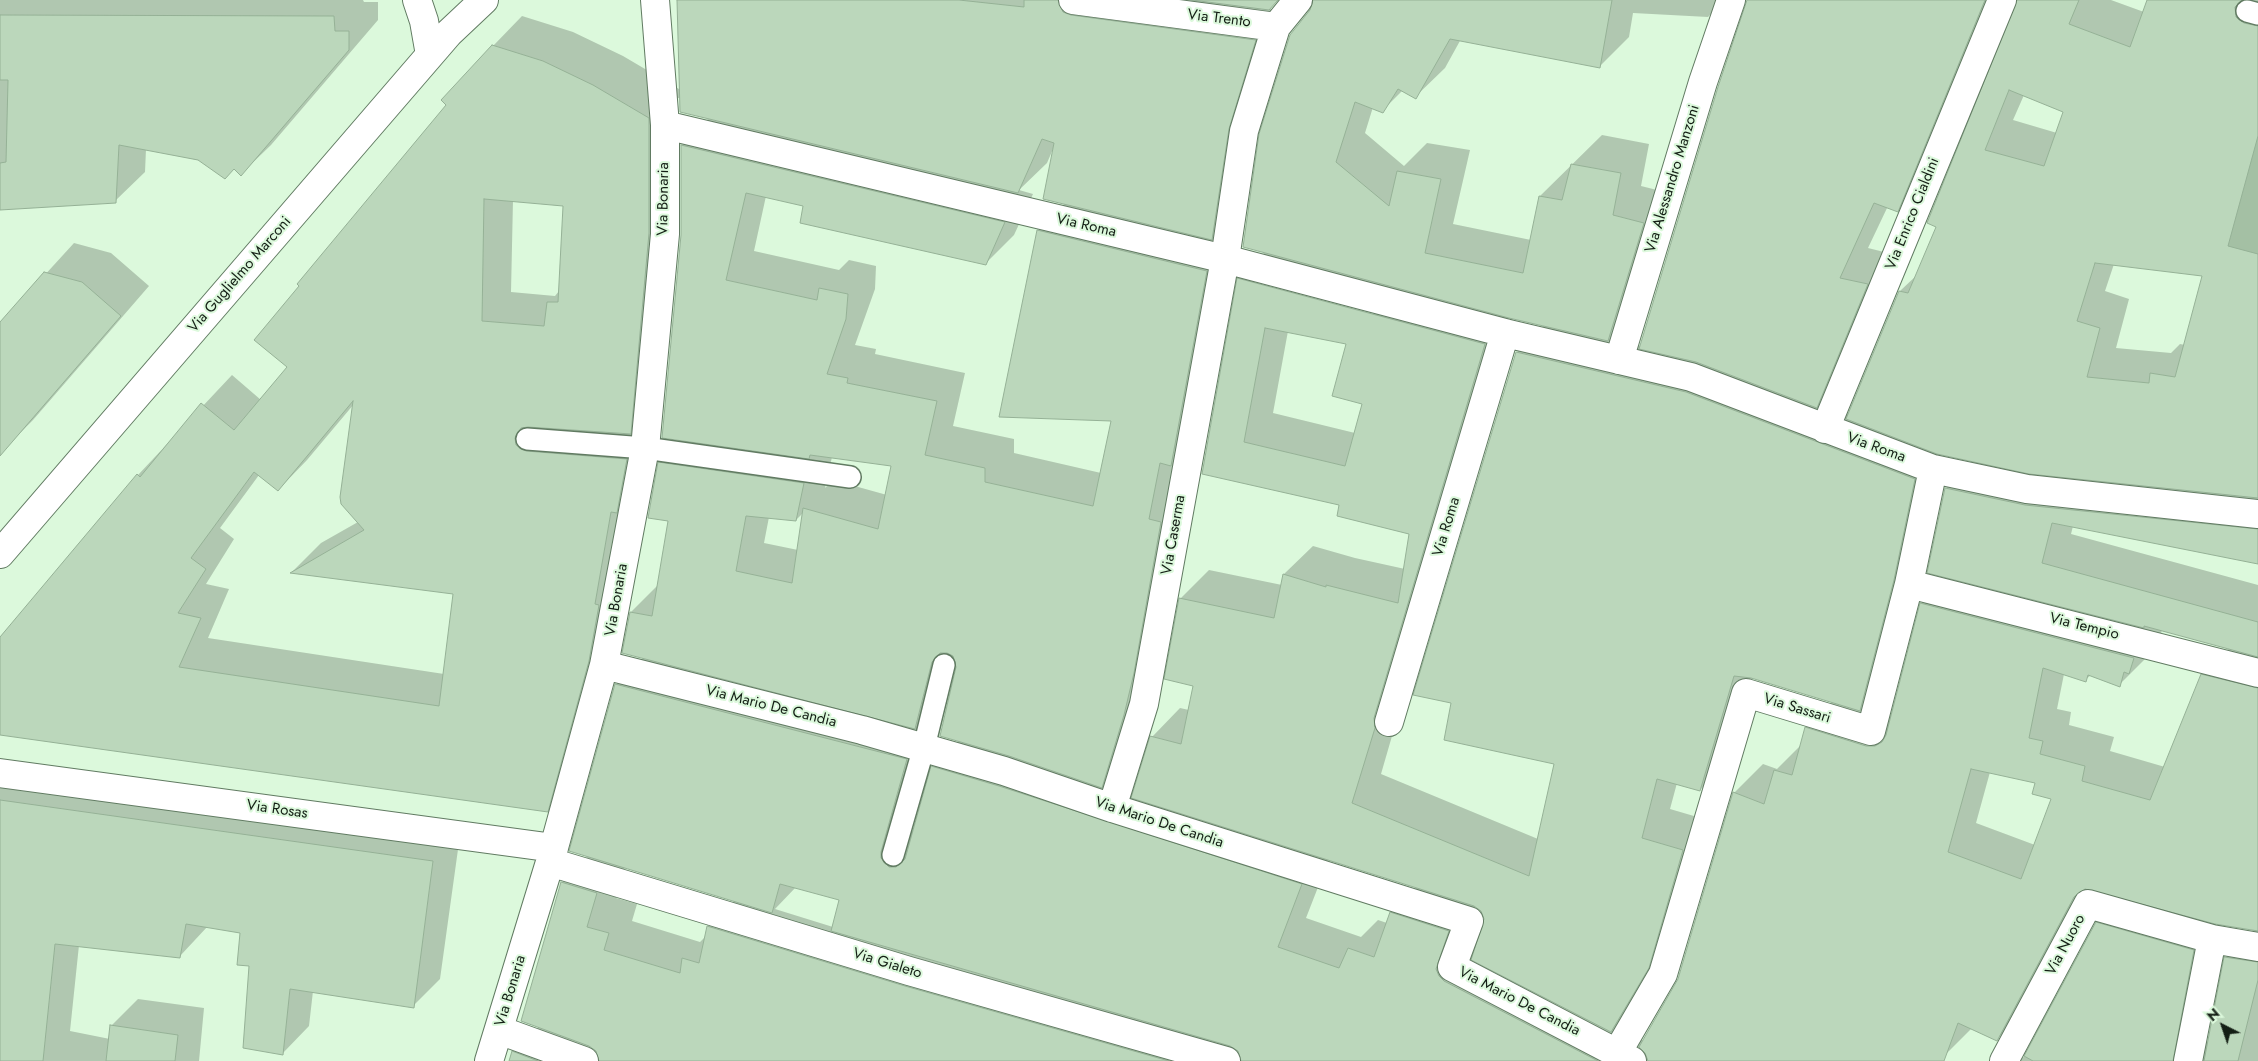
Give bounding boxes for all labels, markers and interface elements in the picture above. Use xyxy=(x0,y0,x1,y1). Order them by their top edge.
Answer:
street label: Via Trento xyxy=(1186,6,1252,32)
street label: Via Alessandro Manzoni xyxy=(1642,103,1704,255)
street label: Via Enrico Cialdini xyxy=(1882,155,1944,273)
street label: Via Bonaria xyxy=(654,162,674,236)
street label: Via Roma xyxy=(1054,210,1118,242)
street label: Via Guglielmo Marconi xyxy=(185,213,295,337)
street label: Via Roma xyxy=(1844,429,1908,467)
street label: Via Caserma xyxy=(1158,494,1190,576)
street label: Via Roma xyxy=(1429,495,1465,559)
street label: Via Bonaria xyxy=(602,562,632,638)
street label: Via Tempio xyxy=(2047,610,2121,644)
street label: Via Mario De Candia xyxy=(704,682,838,732)
street label: Via Sassari xyxy=(1761,690,1833,728)
street label: Via Mario De Candia xyxy=(1092,794,1226,852)
street label: Via Rosas xyxy=(245,797,309,823)
street label: Via Nuoro xyxy=(2042,911,2090,979)
street label: Via Gialeto xyxy=(850,945,924,983)
street label: Via Bonaria xyxy=(492,953,530,1029)
street label: Via Mario De Candia xyxy=(1455,964,1583,1040)
north arrow xyxy=(2198,1001,2248,1051)
text: N xyxy=(2202,1003,2224,1026)

